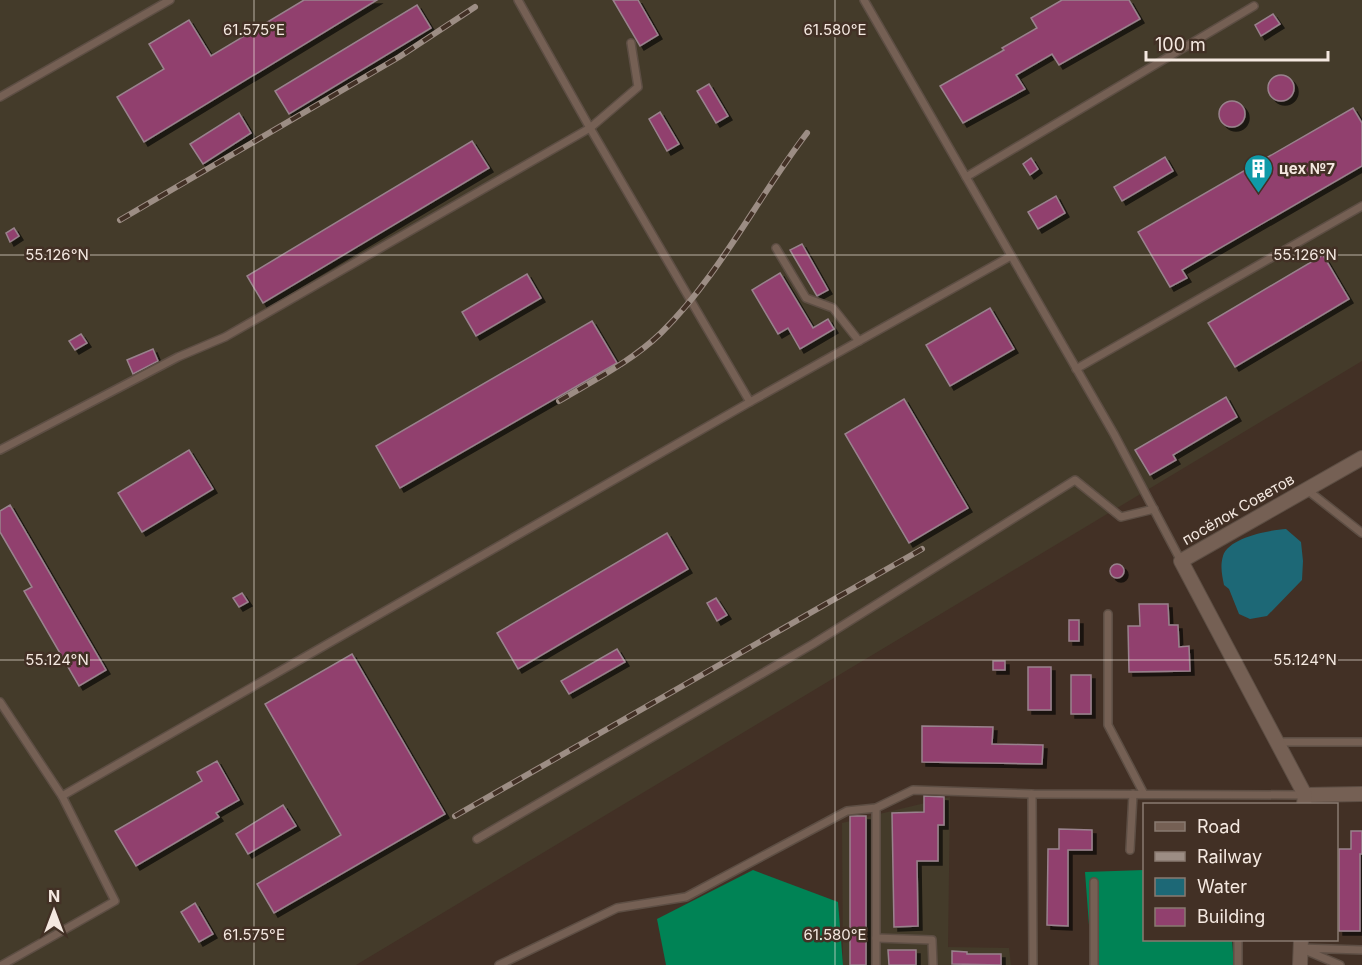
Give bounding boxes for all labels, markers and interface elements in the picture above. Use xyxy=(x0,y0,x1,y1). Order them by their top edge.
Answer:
text: 61.575°E xyxy=(223,20,285,39)
text: 61.580°E xyxy=(803,20,867,39)
scale bar xyxy=(1146,24,1328,62)
text: 100 m xyxy=(1155,34,1206,55)
building icon: цех №7 xyxy=(1242,152,1274,194)
place label: цех №7 xyxy=(1279,159,1335,178)
text: 55.126°N xyxy=(25,245,89,264)
text: 55.126°N xyxy=(1273,245,1337,264)
street label: посёлок Советов xyxy=(1178,469,1298,549)
text: 55.124°N xyxy=(25,650,89,669)
text: 55.124°N xyxy=(1273,650,1337,669)
legend xyxy=(1143,803,1338,941)
text: Road xyxy=(1197,816,1240,837)
text: Railway xyxy=(1197,846,1262,867)
text: Water xyxy=(1197,876,1247,897)
north arrow xyxy=(24,881,84,941)
text: N xyxy=(48,886,60,906)
text: Building xyxy=(1197,906,1265,927)
text: 61.575°E xyxy=(223,925,285,944)
text: 61.580°E xyxy=(803,925,867,944)

